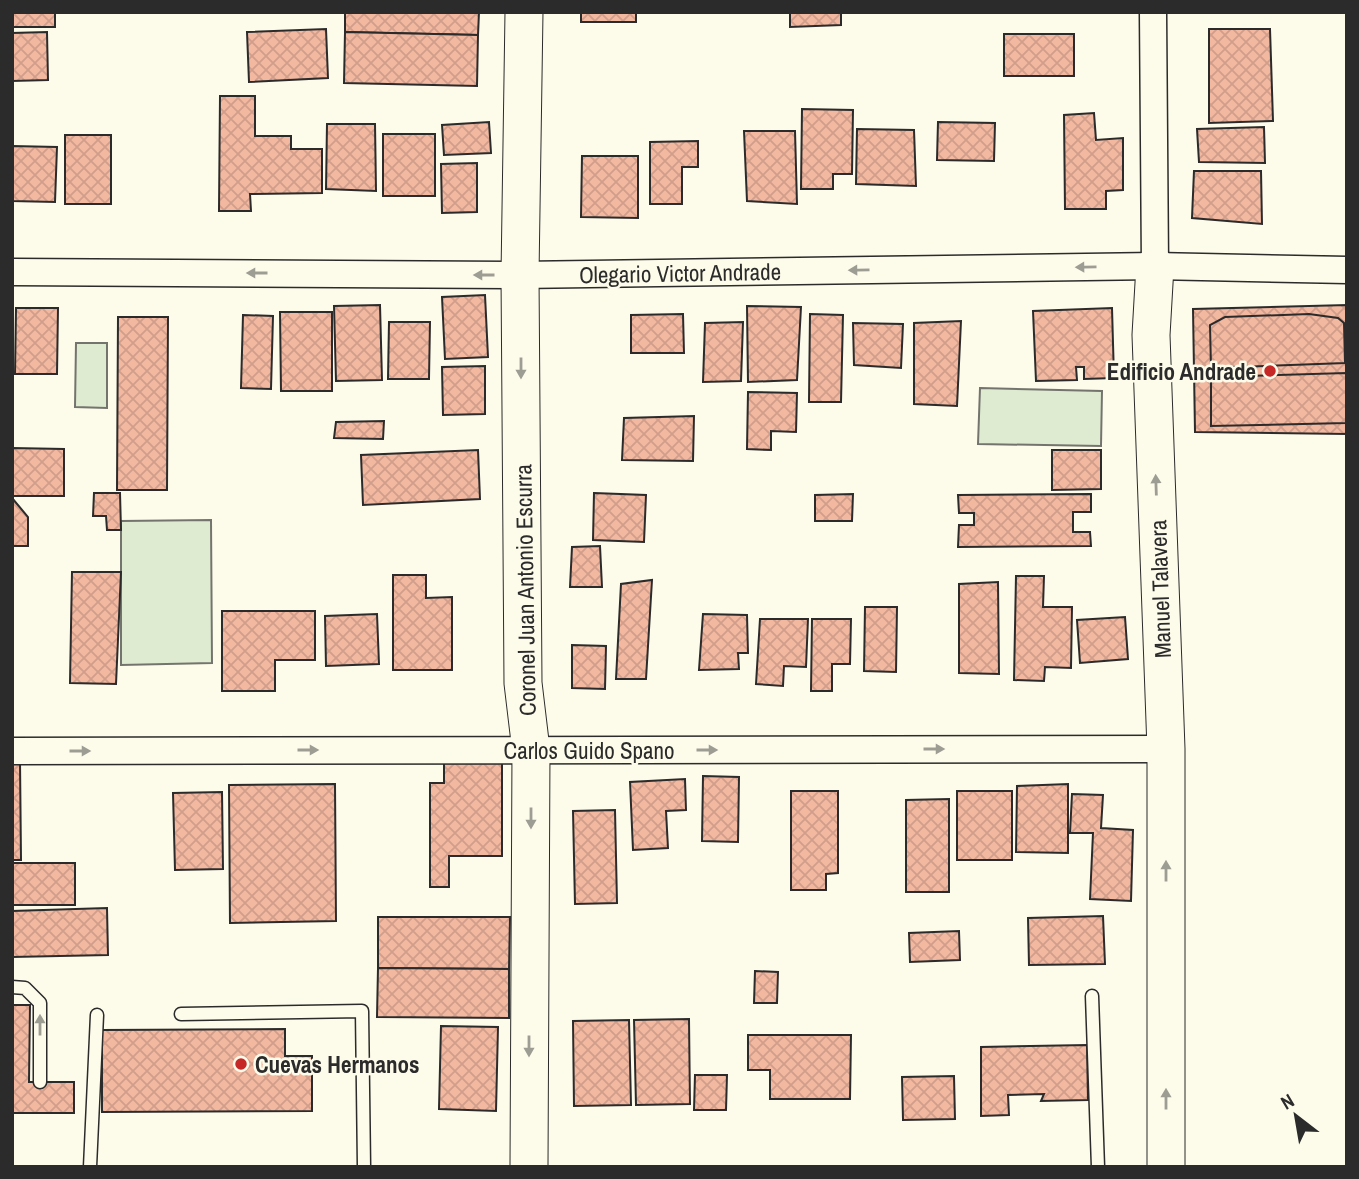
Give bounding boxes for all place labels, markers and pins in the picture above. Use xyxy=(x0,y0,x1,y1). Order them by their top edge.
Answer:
place label: Edificio Andrade xyxy=(1107,356,1256,387)
marker: Edificio Andrade xyxy=(1262,363,1278,379)
place label: Cuevas Hermanos xyxy=(255,1049,420,1080)
marker: Cuevas Hermanos xyxy=(233,1056,249,1072)

